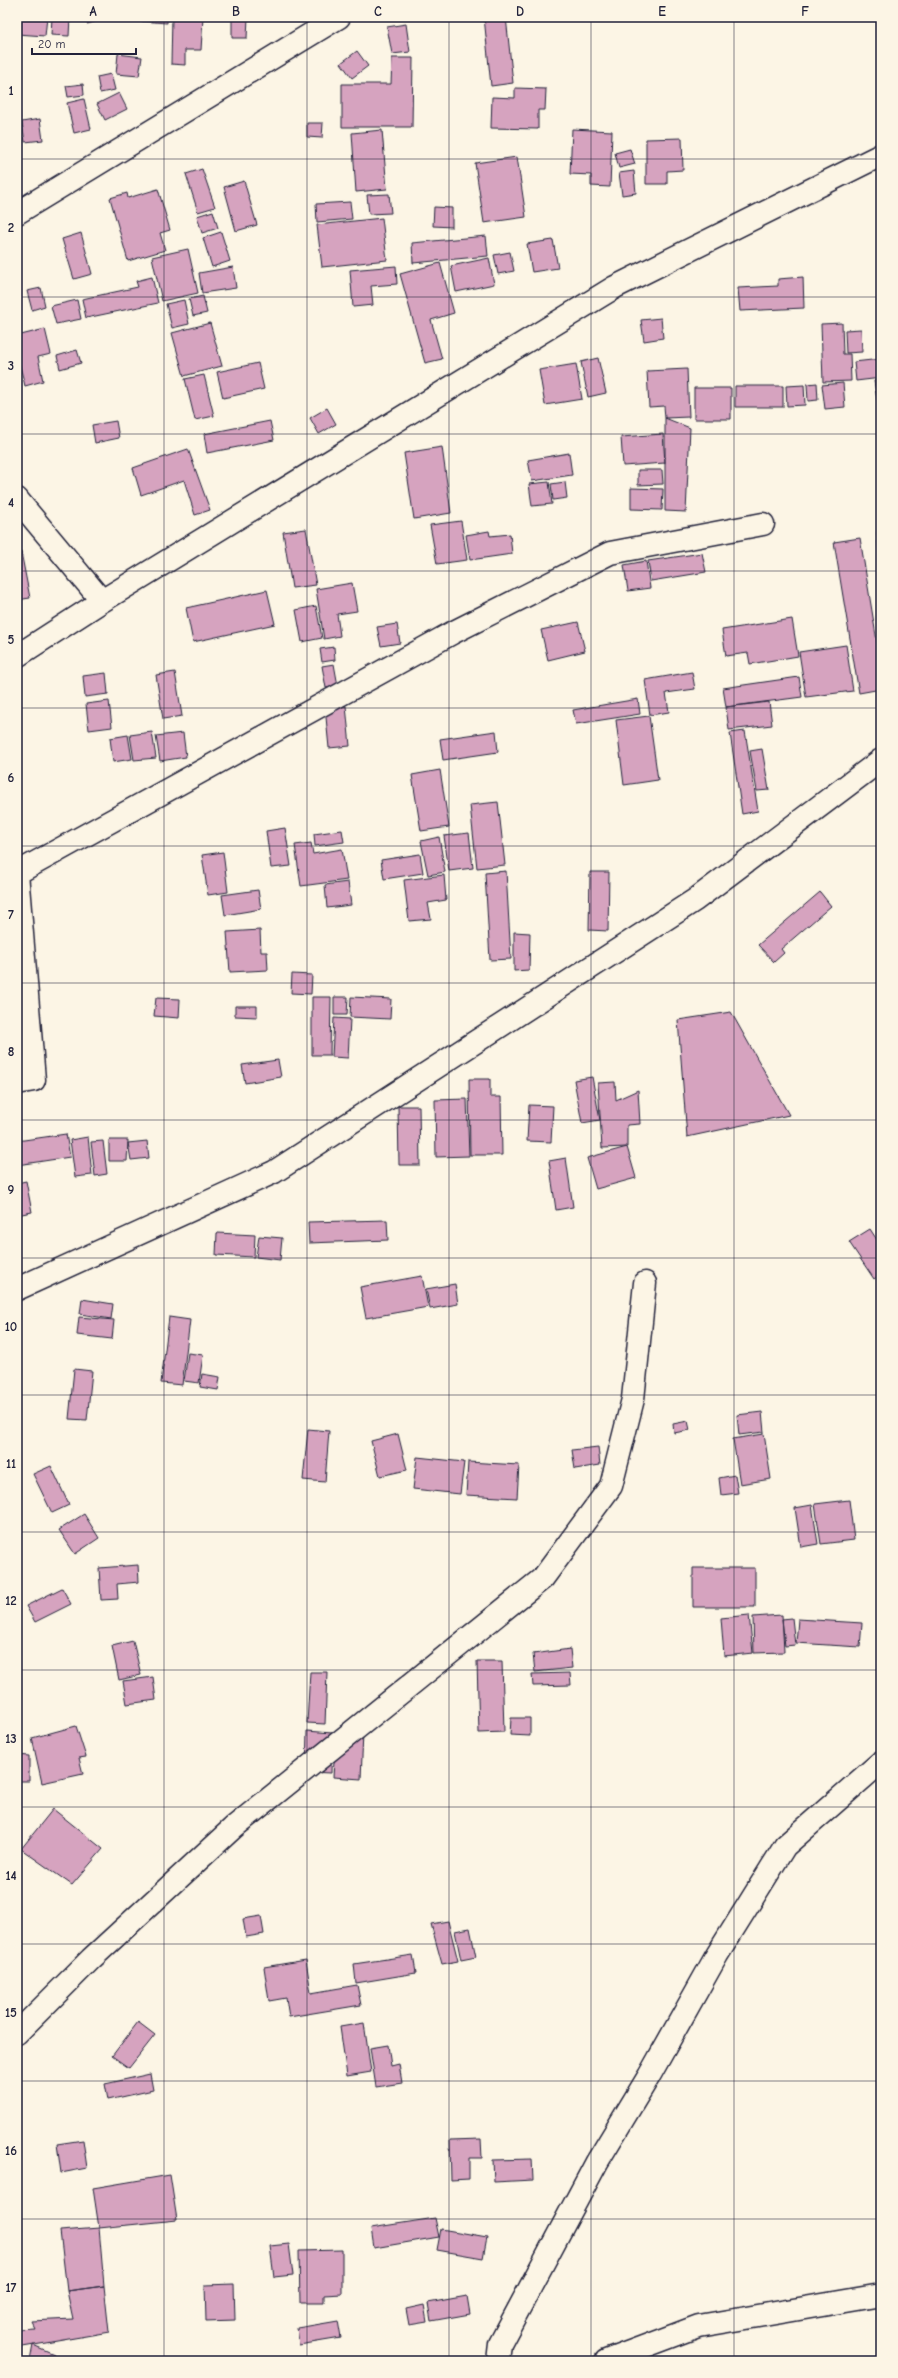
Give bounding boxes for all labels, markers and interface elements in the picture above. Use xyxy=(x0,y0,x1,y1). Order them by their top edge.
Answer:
text: A xyxy=(89,4,97,19)
text: B xyxy=(232,4,240,19)
text: C xyxy=(374,4,382,19)
text: D xyxy=(516,4,524,19)
text: E xyxy=(658,4,666,19)
text: F xyxy=(801,4,809,19)
scale bar xyxy=(32,30,136,56)
text: 20 m xyxy=(38,37,66,51)
text: 1 xyxy=(8,83,14,98)
text: 2 xyxy=(8,220,14,235)
text: 3 xyxy=(8,358,14,373)
text: 4 xyxy=(8,495,14,510)
text: 5 xyxy=(8,632,15,647)
text: 6 xyxy=(8,770,15,785)
text: 7 xyxy=(8,907,14,922)
text: 8 xyxy=(8,1044,14,1059)
text: 9 xyxy=(8,1182,15,1197)
text: 10 xyxy=(5,1319,17,1334)
text: 11 xyxy=(6,1456,16,1471)
text: 12 xyxy=(5,1593,17,1608)
text: 13 xyxy=(5,1731,17,1746)
text: 14 xyxy=(5,1868,17,1883)
text: 15 xyxy=(5,2005,17,2020)
text: 16 xyxy=(5,2143,17,2158)
text: 17 xyxy=(6,2280,17,2295)

